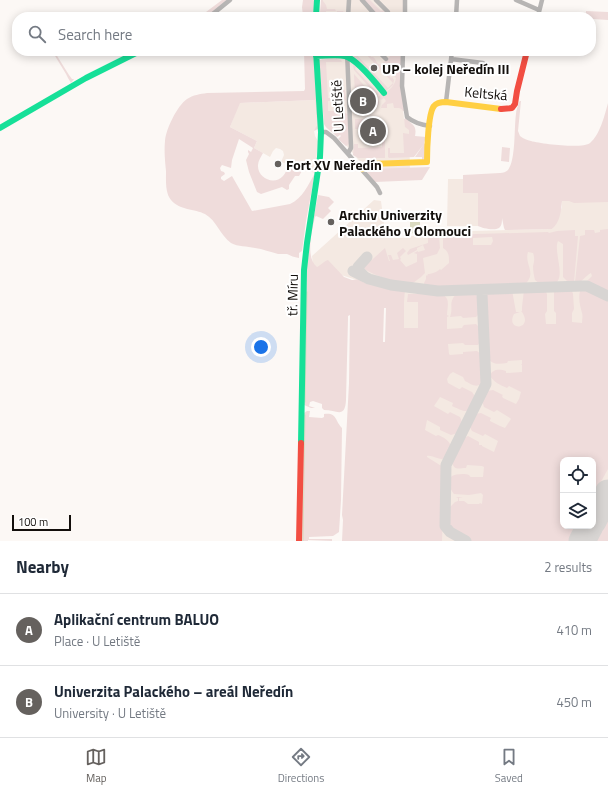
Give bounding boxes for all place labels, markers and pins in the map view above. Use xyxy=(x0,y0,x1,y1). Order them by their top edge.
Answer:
place label: UP – kolej Neředín III xyxy=(382,58,510,79)
marker: UP – kolej Neředín III xyxy=(369,63,379,73)
pin: B xyxy=(350,86,376,116)
pin: A xyxy=(360,116,386,146)
place label: Fort XV Neředín xyxy=(286,154,382,175)
marker: Fort XV Neředín xyxy=(273,159,283,169)
place label: Archiv Univerzity Palackého v Olomouci xyxy=(339,204,471,241)
marker: Archiv Univerzity Palackého v Olomouci xyxy=(326,217,336,227)

